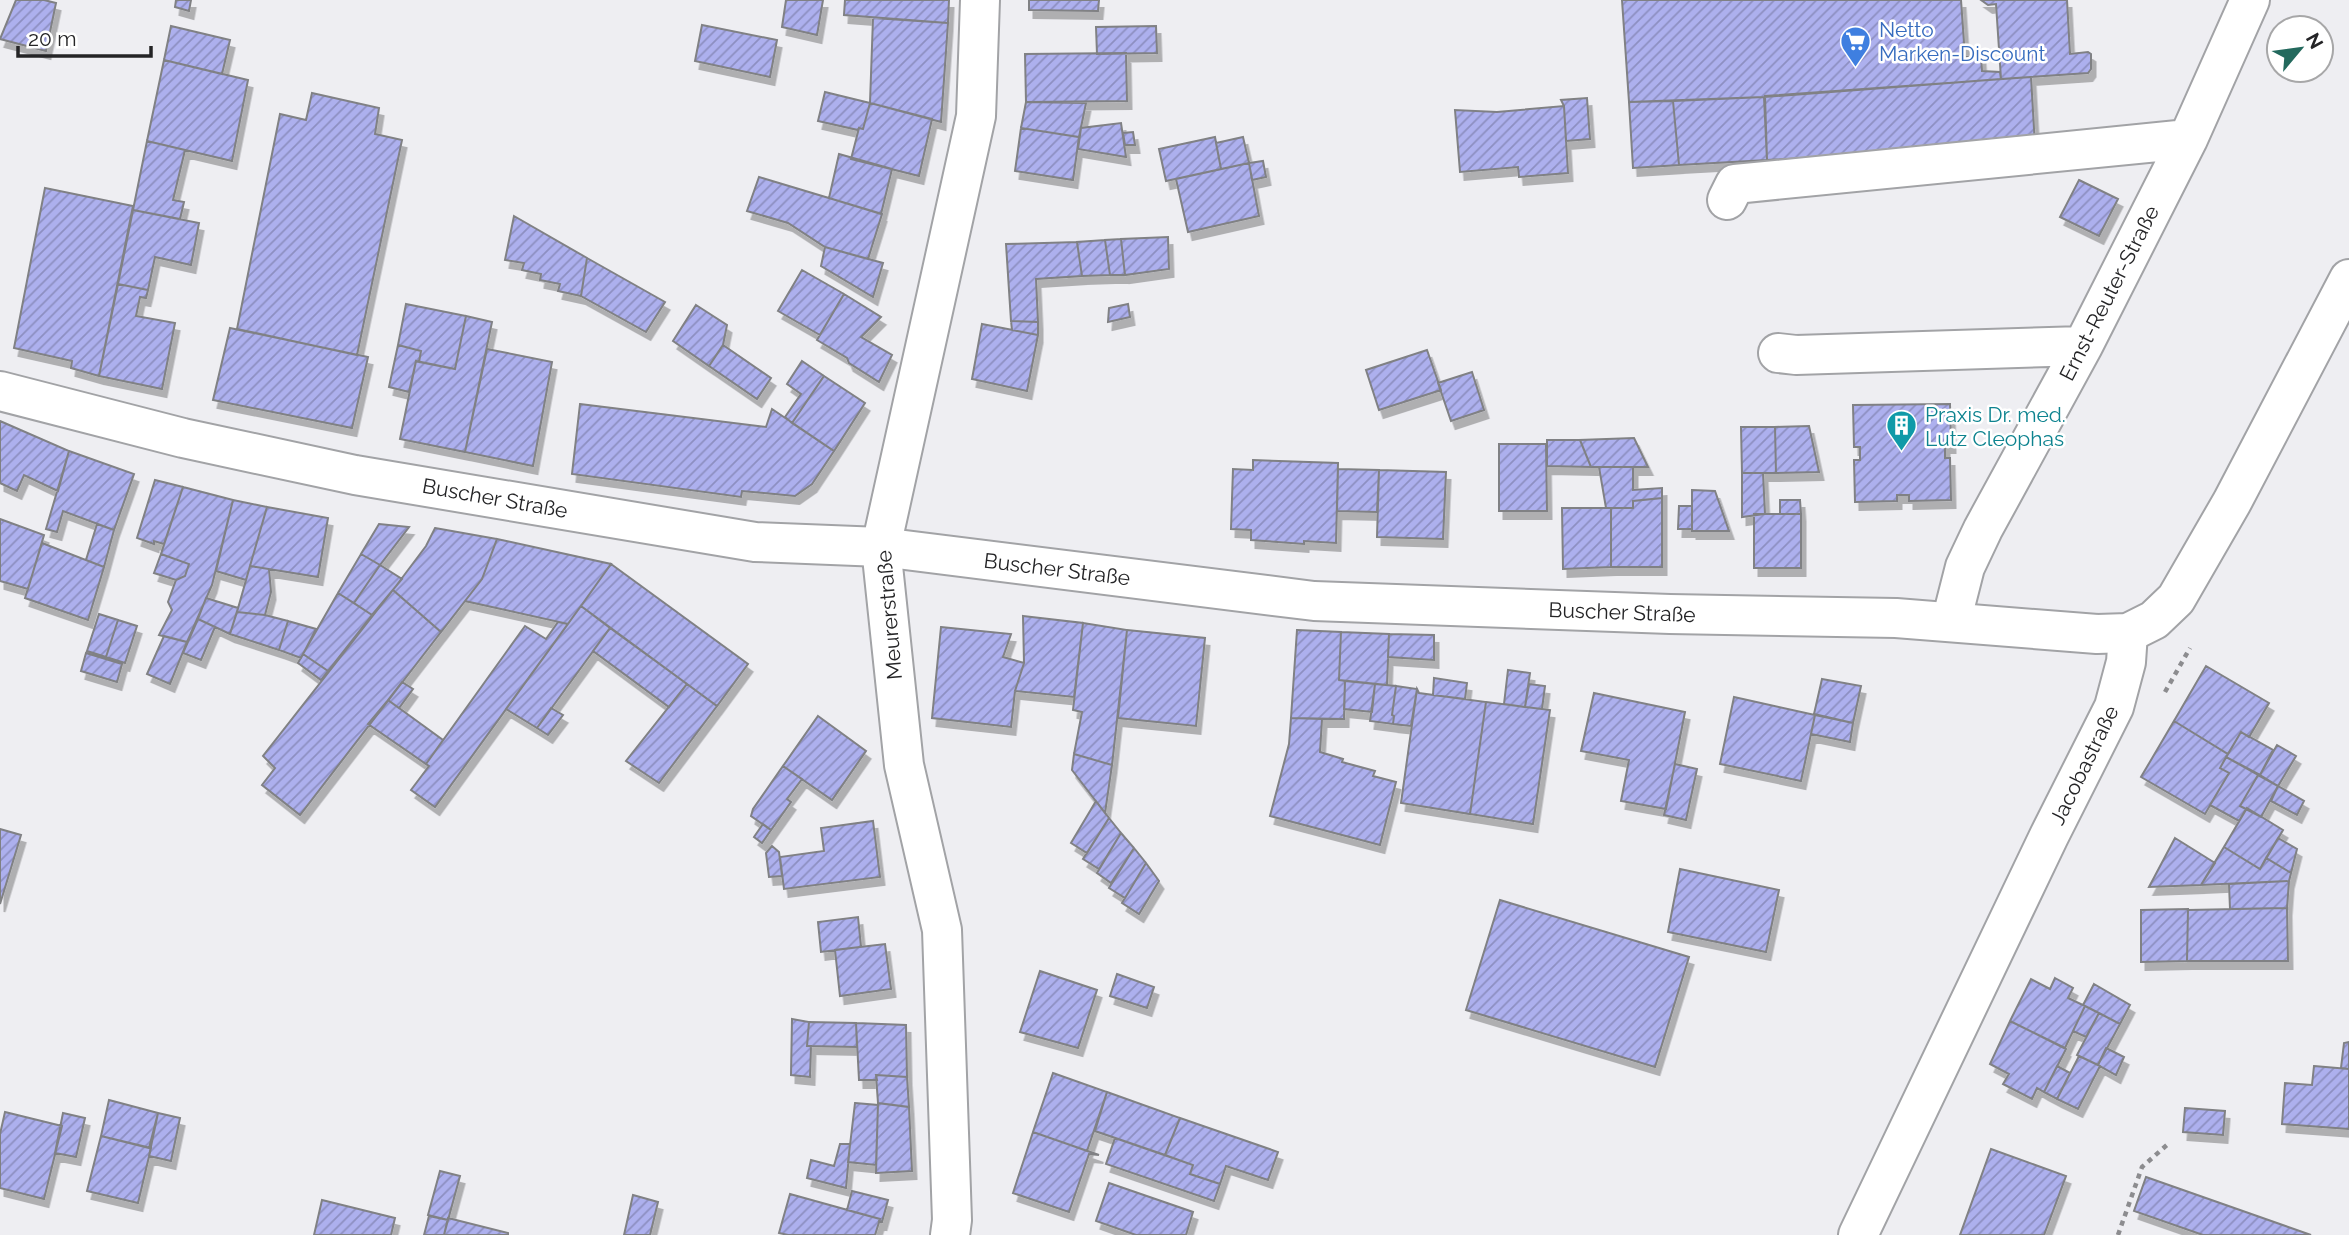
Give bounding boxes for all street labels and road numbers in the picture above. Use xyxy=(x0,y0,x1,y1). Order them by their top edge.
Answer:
street label: Ernst-Reuter-Straße xyxy=(2054,201,2164,385)
street label: Buscher Straße xyxy=(420,473,570,523)
street label: Buscher Straße xyxy=(982,548,1132,590)
street label: Meurerstraße xyxy=(871,549,907,681)
street label: Buscher Straße xyxy=(1548,597,1696,627)
street label: Jacobastraße xyxy=(2044,701,2124,829)

